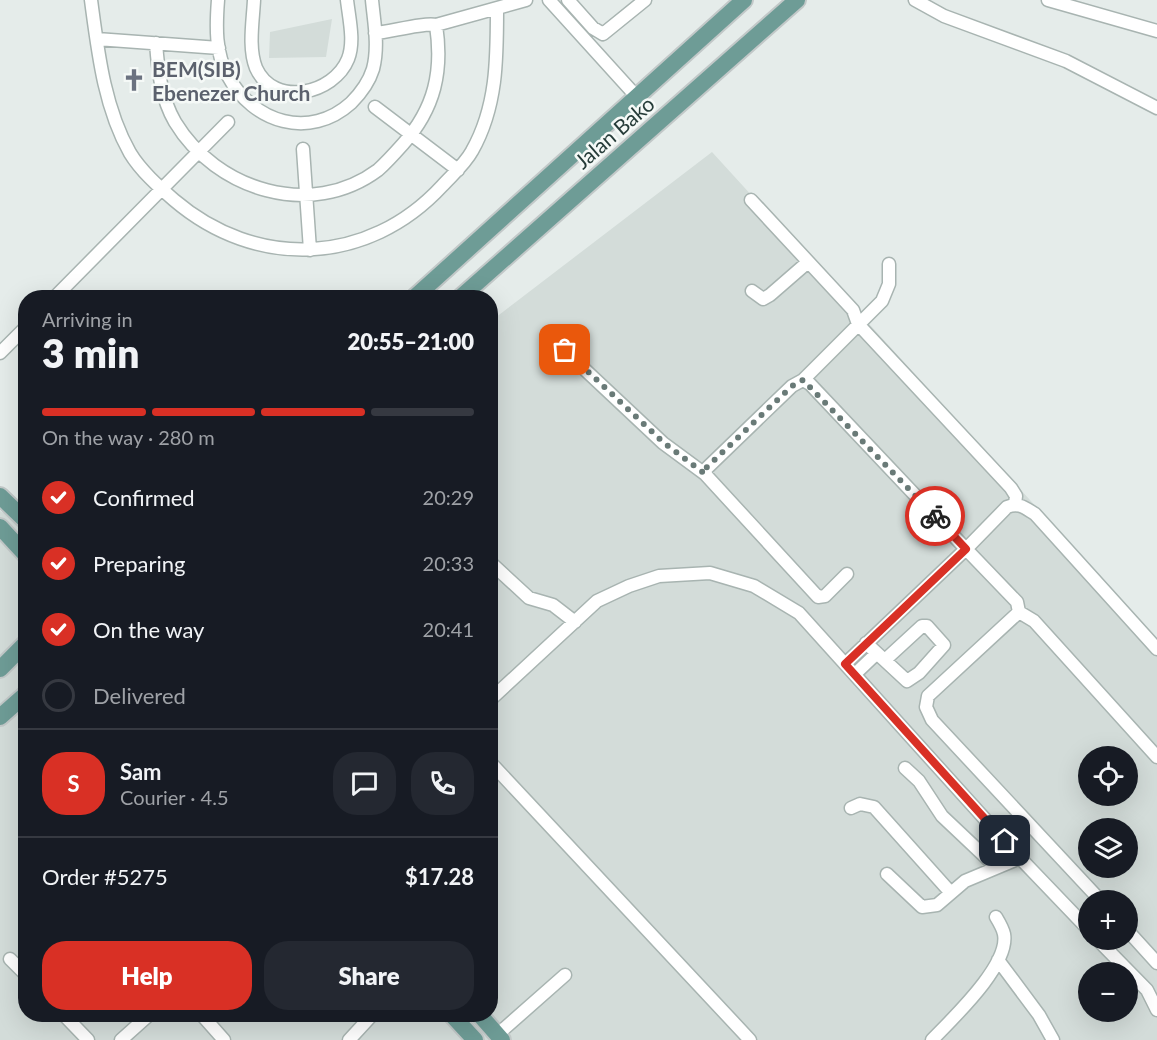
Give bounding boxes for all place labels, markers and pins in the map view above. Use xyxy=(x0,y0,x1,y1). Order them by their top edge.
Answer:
place label: BEM(SIB) Ebenezer Church xyxy=(152,56,310,105)
church icon: BEM(SIB) Ebenezer Church xyxy=(121,67,147,93)
pin xyxy=(539,324,590,375)
pin xyxy=(979,815,1030,866)

